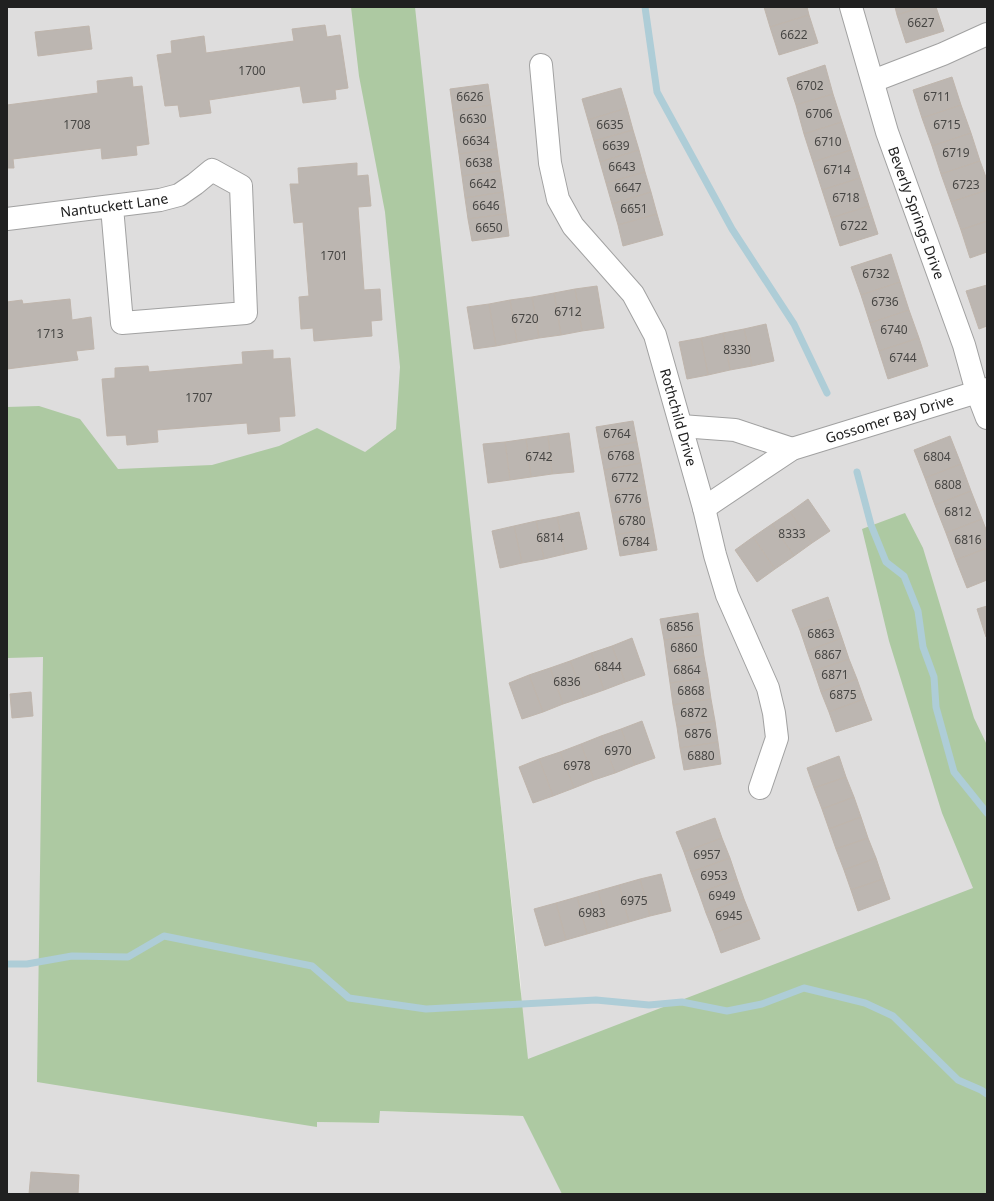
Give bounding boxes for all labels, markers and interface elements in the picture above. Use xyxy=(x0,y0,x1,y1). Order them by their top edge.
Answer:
house number: 6627 xyxy=(907,14,935,31)
house number: 6622 xyxy=(780,26,808,43)
house number: 1700 xyxy=(238,62,266,79)
house number: 6702 xyxy=(796,77,824,94)
house number: 6626 xyxy=(456,88,484,105)
house number: 6711 xyxy=(923,88,951,105)
house number: 6706 xyxy=(805,105,833,122)
house number: 6630 xyxy=(459,110,487,127)
house number: 1708 xyxy=(63,116,91,133)
house number: 6635 xyxy=(596,116,624,133)
house number: 6715 xyxy=(933,116,961,133)
house number: 6634 xyxy=(462,132,490,149)
house number: 6710 xyxy=(814,133,842,150)
house number: 6639 xyxy=(602,137,630,154)
street label: Beverly Springs Drive xyxy=(884,144,949,282)
house number: 6719 xyxy=(942,144,970,161)
house number: 6638 xyxy=(465,154,493,171)
house number: 6643 xyxy=(608,158,636,175)
house number: 6714 xyxy=(823,161,851,178)
house number: 6642 xyxy=(469,175,497,192)
house number: 6723 xyxy=(952,176,980,193)
house number: 6647 xyxy=(614,179,642,196)
street label: Nantuckett Lane xyxy=(59,188,170,221)
house number: 6718 xyxy=(832,189,860,206)
house number: 6646 xyxy=(472,197,500,214)
house number: 6651 xyxy=(620,200,648,217)
house number: 6722 xyxy=(840,217,868,234)
house number: 6650 xyxy=(475,219,503,236)
house number: 1701 xyxy=(320,247,348,264)
house number: 6732 xyxy=(862,265,890,282)
house number: 6736 xyxy=(871,293,899,310)
house number: 6712 xyxy=(554,303,582,320)
house number: 6720 xyxy=(511,310,539,327)
house number: 6740 xyxy=(880,321,908,338)
house number: 1713 xyxy=(36,325,64,342)
house number: 8330 xyxy=(723,341,751,358)
house number: 6744 xyxy=(889,349,917,366)
street label: Rothchild Drive xyxy=(656,366,702,468)
house number: 1707 xyxy=(185,389,213,406)
street label: Gossomer Bay Drive xyxy=(823,390,956,447)
house number: 6764 xyxy=(603,425,631,442)
house number: 6768 xyxy=(607,447,635,464)
house number: 6742 xyxy=(525,448,553,465)
house number: 6804 xyxy=(923,448,951,465)
house number: 6772 xyxy=(611,469,639,486)
house number: 6808 xyxy=(934,476,962,493)
house number: 6776 xyxy=(614,490,642,507)
house number: 6812 xyxy=(944,503,972,520)
house number: 6780 xyxy=(618,512,646,529)
house number: 8333 xyxy=(778,525,806,542)
house number: 6814 xyxy=(536,529,564,546)
house number: 6816 xyxy=(954,531,982,548)
house number: 6784 xyxy=(622,533,650,550)
house number: 6856 xyxy=(666,618,694,635)
house number: 6863 xyxy=(807,625,835,642)
house number: 6860 xyxy=(670,639,698,656)
house number: 6867 xyxy=(814,646,842,663)
house number: 6844 xyxy=(594,658,622,675)
house number: 6864 xyxy=(673,661,701,678)
house number: 6871 xyxy=(821,666,849,683)
house number: 6836 xyxy=(553,673,581,690)
house number: 6868 xyxy=(677,682,705,699)
house number: 6875 xyxy=(829,686,857,703)
house number: 6872 xyxy=(680,704,708,721)
house number: 6876 xyxy=(684,725,712,742)
house number: 6970 xyxy=(604,742,632,759)
house number: 6880 xyxy=(687,747,715,764)
house number: 6978 xyxy=(563,757,591,774)
house number: 6957 xyxy=(693,846,721,863)
house number: 6953 xyxy=(700,867,728,884)
house number: 6949 xyxy=(708,887,736,904)
house number: 6975 xyxy=(620,892,648,909)
house number: 6983 xyxy=(578,904,606,921)
house number: 6945 xyxy=(715,907,743,924)

